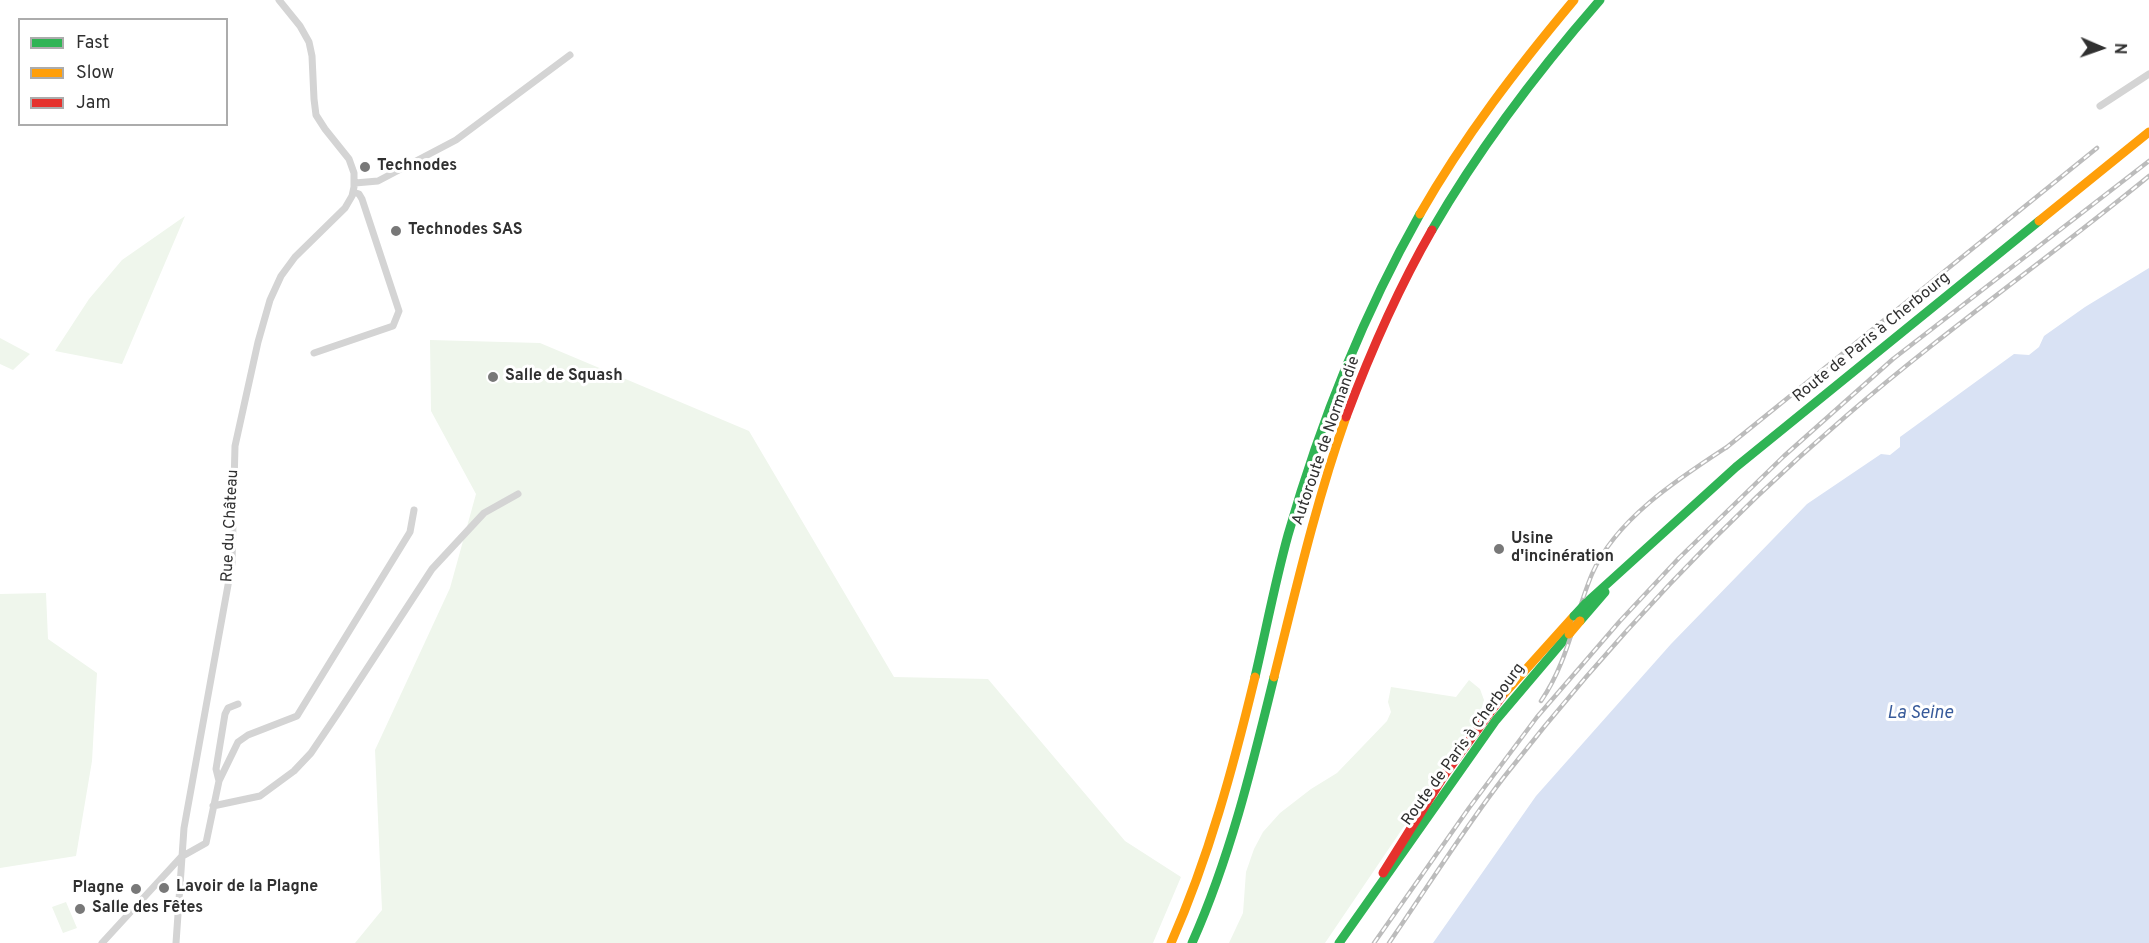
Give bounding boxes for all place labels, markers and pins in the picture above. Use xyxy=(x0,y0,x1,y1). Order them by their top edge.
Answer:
place label: Technodes xyxy=(377,157,457,177)
marker: Technodes xyxy=(358,160,372,174)
place label: Technodes SAS xyxy=(408,221,523,241)
marker: Technodes SAS xyxy=(389,224,403,238)
place label: Salle de Squash xyxy=(505,367,623,387)
marker: Salle de Squash xyxy=(486,370,500,384)
place label: Usine d'incinération xyxy=(1511,530,1614,568)
marker: Usine d'incinération xyxy=(1492,542,1506,556)
place label: Lavoir de la Plagne xyxy=(176,878,318,898)
place label: Plagne xyxy=(72,879,124,899)
marker: Lavoir de la Plagne xyxy=(157,881,171,895)
marker: Plagne xyxy=(129,882,143,896)
place label: Salle des Fêtes xyxy=(92,899,203,919)
marker: Salle des Fêtes xyxy=(73,902,87,916)

